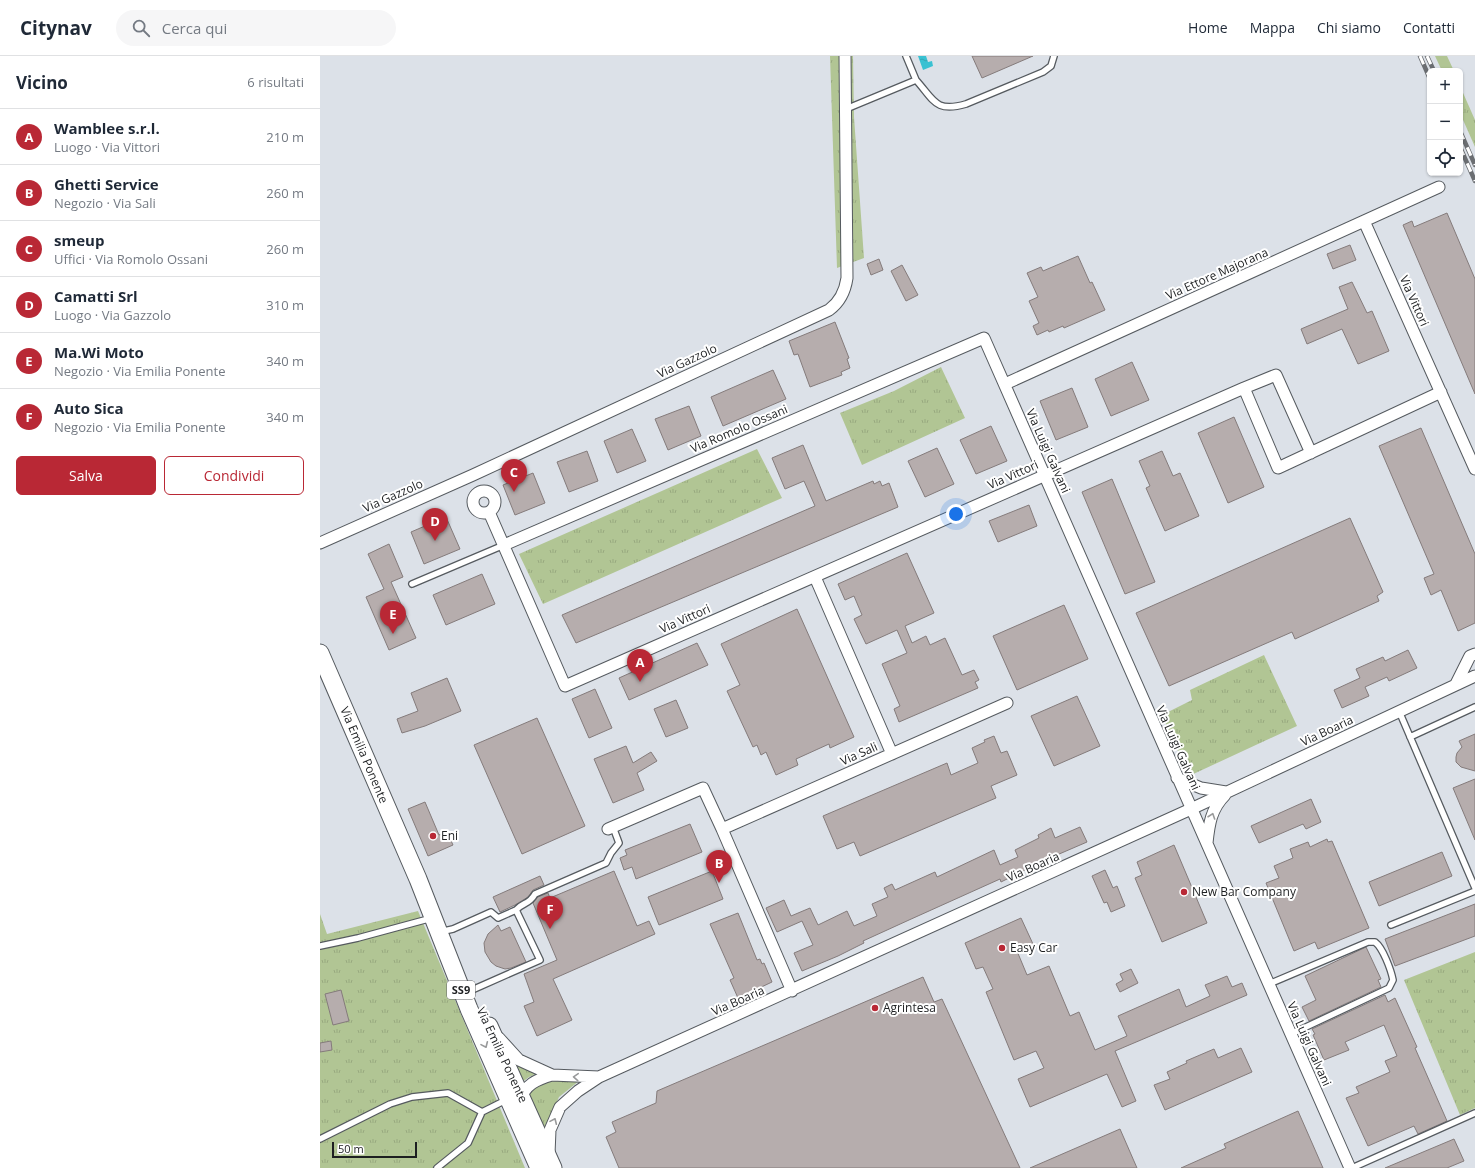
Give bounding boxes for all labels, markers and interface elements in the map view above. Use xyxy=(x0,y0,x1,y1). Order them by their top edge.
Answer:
search box xyxy=(116,10,396,46)
text: Citynav xyxy=(20,15,92,41)
icon: search xyxy=(130,17,152,39)
text: Cerca qui xyxy=(162,18,227,38)
text: Home xyxy=(1188,18,1228,37)
text: Mappa xyxy=(1250,18,1295,37)
text: Chi siamo xyxy=(1317,18,1381,37)
text: Contatti xyxy=(1403,18,1455,37)
map controls xyxy=(1427,68,1463,176)
button: + xyxy=(1427,68,1463,104)
text: Vicino xyxy=(16,71,68,94)
text: 6 risultati xyxy=(247,73,304,91)
button: − xyxy=(1427,104,1463,140)
text: Wamblee s.r.l. xyxy=(54,118,160,138)
text: A xyxy=(25,128,33,146)
text: 210 m xyxy=(266,128,304,146)
text: Luogo · Via Vittori xyxy=(54,138,160,156)
button: locate xyxy=(1427,140,1463,176)
text: Ghetti Service xyxy=(54,174,159,194)
text: B xyxy=(25,184,33,202)
text: 260 m xyxy=(266,184,304,202)
text: Negozio · Via Sali xyxy=(54,194,156,212)
text: smeup xyxy=(54,230,104,250)
text: C xyxy=(25,240,33,258)
text: 260 m xyxy=(266,240,304,258)
street label: Via Ettore Majorana xyxy=(1163,243,1271,304)
text: Uffici · Via Romolo Ossani xyxy=(54,250,208,268)
street label: Via Vittori xyxy=(1396,273,1433,329)
text: Camatti Srl xyxy=(54,286,138,306)
text: D xyxy=(24,296,34,314)
text: 310 m xyxy=(266,296,304,314)
text: Luogo · Via Gazzolo xyxy=(54,306,171,324)
street label: Via Gazzolo xyxy=(654,339,719,382)
text: Ma.Wi Moto xyxy=(54,342,144,362)
text: E xyxy=(25,352,33,370)
text: 340 m xyxy=(266,352,304,370)
text: Negozio · Via Emilia Ponente xyxy=(54,362,226,380)
text: Auto Sica xyxy=(54,398,124,418)
street label: Via Romolo Ossani xyxy=(688,400,790,457)
street label: Via Luigi Galvani xyxy=(1022,406,1075,496)
text: F xyxy=(25,408,33,426)
text: 340 m xyxy=(266,408,304,426)
text: Negozio · Via Emilia Ponente xyxy=(54,418,226,436)
button: Salva xyxy=(16,456,156,495)
button: Condividi xyxy=(164,456,304,495)
street label: Via Vittori xyxy=(985,456,1041,493)
pin: C xyxy=(501,459,527,492)
street label: Via Gazzolo xyxy=(360,475,426,516)
your location xyxy=(946,504,966,524)
pin: D xyxy=(422,508,448,541)
street label: Via Vittori xyxy=(657,600,713,637)
pin: E xyxy=(380,601,406,634)
pin: A xyxy=(627,649,653,682)
street label: Via Luigi Galvani xyxy=(1152,703,1205,793)
street label: Via Emilia Ponente xyxy=(336,704,393,806)
street label: Via Boaria xyxy=(1298,711,1356,750)
street label: Via Sali xyxy=(837,738,880,769)
one-way arrow xyxy=(1207,812,1215,819)
place label: Eni xyxy=(441,827,458,844)
marker: Eni xyxy=(428,831,438,841)
street label: Via Boaria xyxy=(1004,847,1062,886)
pin: B xyxy=(706,850,732,883)
place label: New Bar Company xyxy=(1192,883,1297,900)
marker: New Bar Company xyxy=(1179,887,1189,897)
pin: F xyxy=(537,896,563,929)
place label: Easy Car xyxy=(1010,939,1057,956)
marker: Easy Car xyxy=(997,943,1007,953)
road number: SS9 xyxy=(447,981,475,999)
street label: Via Boaria xyxy=(709,981,767,1020)
place label: Agrintesa xyxy=(883,999,936,1016)
street label: Via Luigi Galvani xyxy=(1283,999,1336,1089)
marker: Agrintesa xyxy=(870,1003,880,1013)
street label: Via Emilia Ponente xyxy=(473,1004,532,1106)
one-way arrow xyxy=(480,1041,488,1049)
one-way arrow xyxy=(573,1072,579,1081)
one-way arrow xyxy=(549,1118,557,1126)
scale bar xyxy=(332,1140,417,1159)
text: 50 m xyxy=(338,1141,364,1156)

